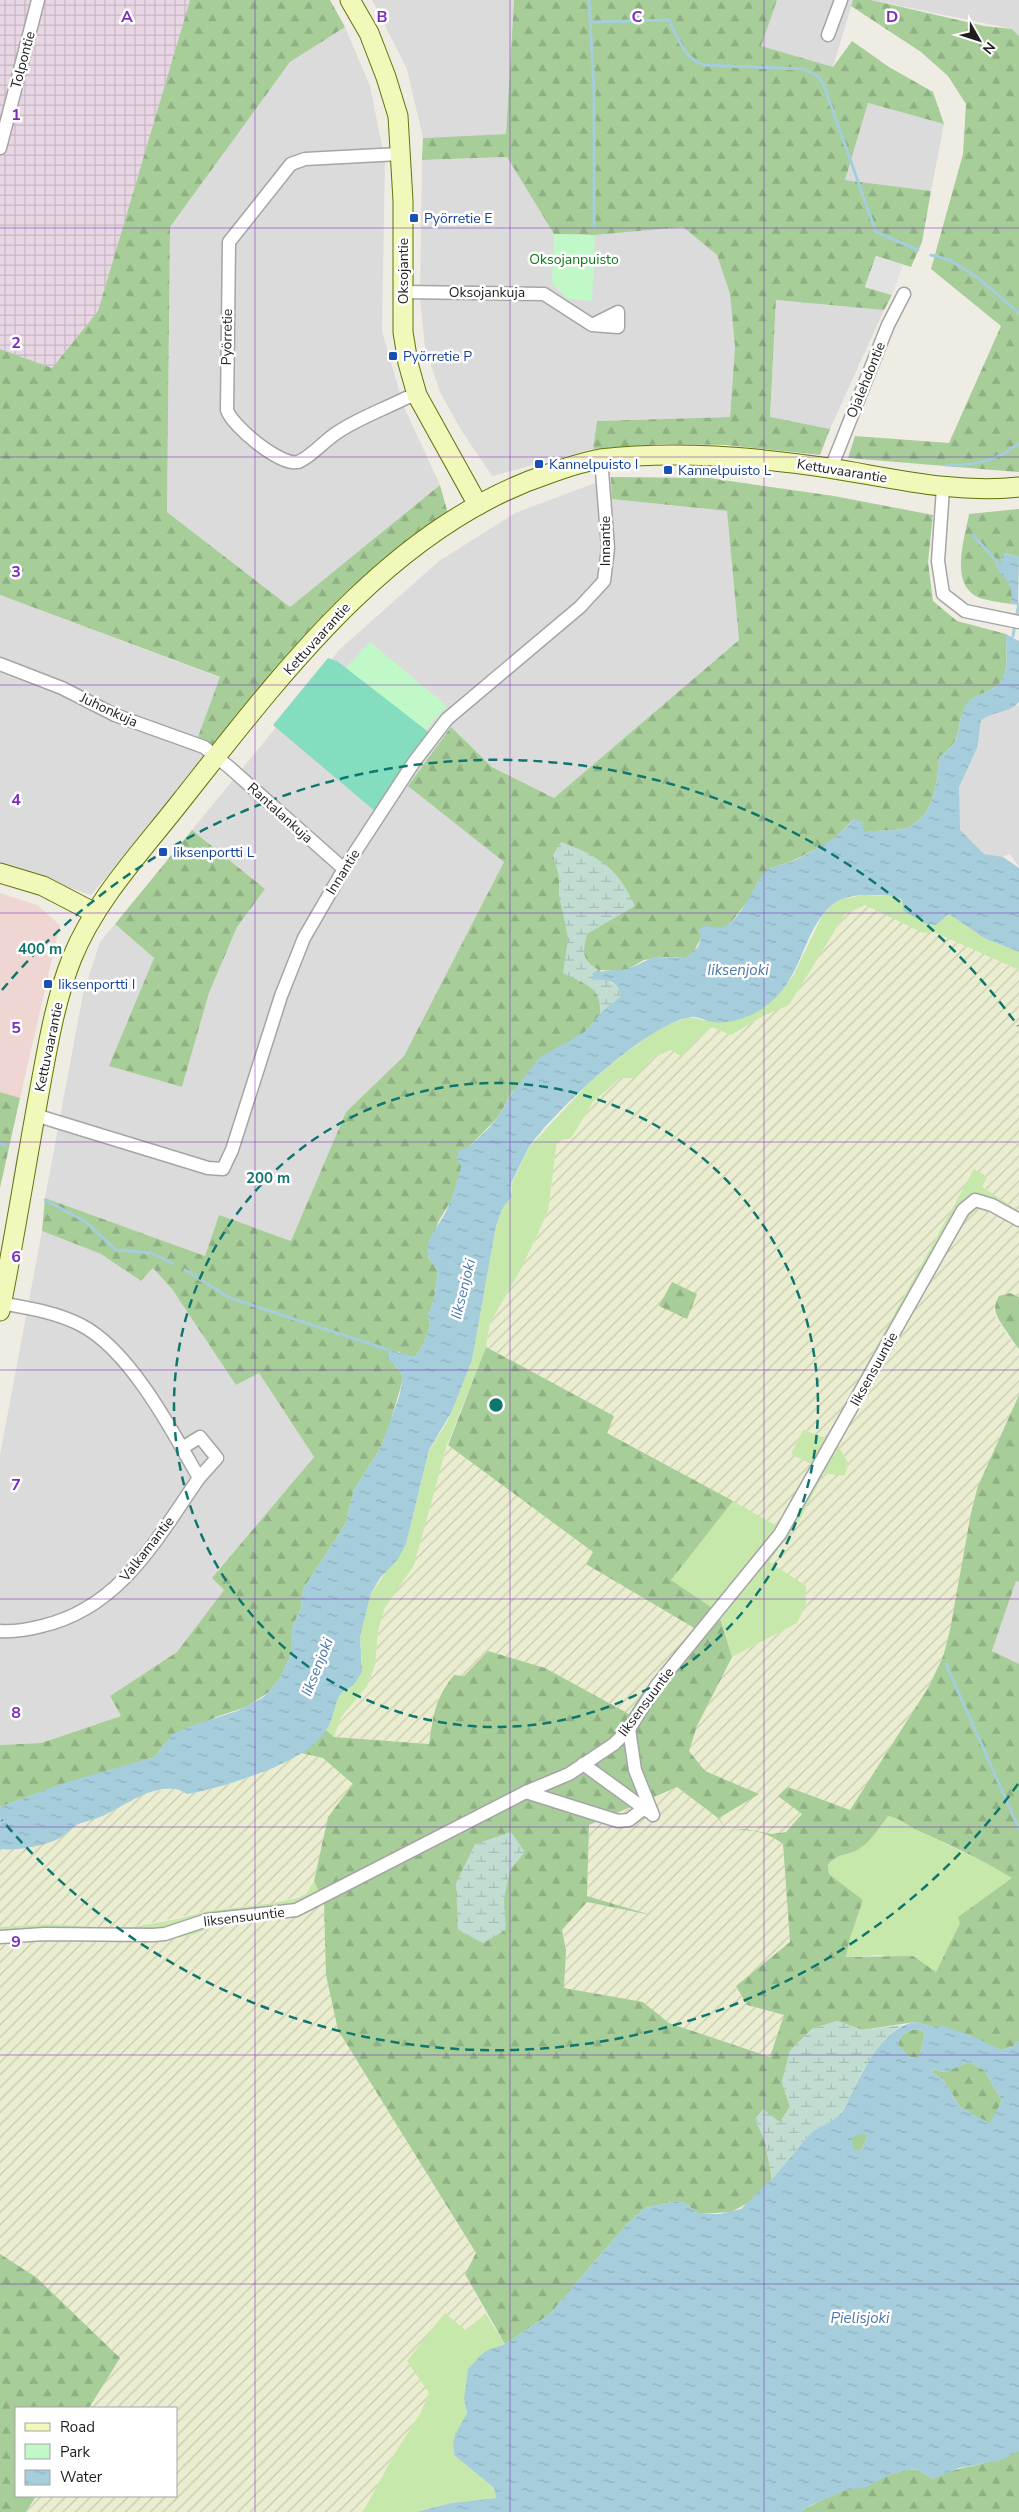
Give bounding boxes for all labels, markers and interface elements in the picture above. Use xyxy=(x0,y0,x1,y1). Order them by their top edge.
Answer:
text: A xyxy=(121,6,133,28)
text: B xyxy=(376,6,388,28)
text: C xyxy=(632,6,643,28)
text: D xyxy=(886,6,898,28)
north arrow xyxy=(954,15,1004,65)
street label: Tolpontie xyxy=(6,29,40,91)
text: N xyxy=(978,38,999,58)
text: 1 xyxy=(11,104,21,126)
place label: Pyörretie E xyxy=(424,209,492,228)
marker: Pyörretie E xyxy=(408,212,420,224)
street label: Oksojantie xyxy=(394,238,413,304)
park label: Oksojanpuisto xyxy=(529,250,619,269)
street label: Oksojankuja xyxy=(449,283,525,302)
street label: Pyörretie xyxy=(217,308,237,366)
text: 2 xyxy=(11,332,21,354)
street label: Ojalehdontie xyxy=(842,339,890,421)
place label: Pyörretie P xyxy=(403,347,472,366)
marker: Pyörretie P xyxy=(387,350,399,362)
street label: Kettuvaarantie xyxy=(795,454,889,488)
place label: Kannelpuisto I xyxy=(549,455,638,474)
marker: Kannelpuisto I xyxy=(533,458,545,470)
place label: Kannelpuisto L xyxy=(678,461,772,480)
marker: Kannelpuisto L xyxy=(662,464,674,476)
street label: Innantie xyxy=(596,516,615,566)
text: 3 xyxy=(11,561,21,583)
street label: Kettuvaarantie xyxy=(279,599,355,679)
street label: Juhonkuja xyxy=(76,688,141,732)
street label: Rantalankuja xyxy=(243,778,317,848)
text: 4 xyxy=(11,789,21,811)
place label: Iiksenportti L xyxy=(173,843,255,862)
marker: Iiksenportti L xyxy=(157,846,169,858)
street label: Innantie xyxy=(322,846,364,898)
text: 400 m xyxy=(18,939,62,959)
water label: Iiksenjoki xyxy=(707,960,769,980)
place label: Iiksenportti I xyxy=(58,975,135,994)
marker: Iiksenportti I xyxy=(42,978,54,990)
street label: Kettuvaarantie xyxy=(30,1000,68,1094)
text: 5 xyxy=(11,1017,21,1039)
text: 200 m xyxy=(246,1168,290,1188)
text: 6 xyxy=(11,1246,21,1268)
water label: Iiksenjoki xyxy=(446,1256,480,1321)
street label: Iiksensuuntie xyxy=(846,1329,902,1409)
centre of rings xyxy=(487,1396,505,1414)
text: 7 xyxy=(11,1474,21,1496)
street label: Valkamantie xyxy=(115,1513,178,1586)
water label: Iiksenjoki xyxy=(296,1634,338,1699)
street label: Iiksensuuntie xyxy=(614,1664,678,1740)
text: 8 xyxy=(11,1702,21,1724)
street label: Iiksensuuntie xyxy=(202,1903,286,1931)
text: 9 xyxy=(11,1931,21,1953)
water label: Pielisjoki xyxy=(831,2308,890,2328)
legend xyxy=(15,2407,178,2497)
text: Road xyxy=(60,2417,95,2437)
text: Park xyxy=(60,2442,90,2462)
text: Water xyxy=(60,2467,103,2487)

